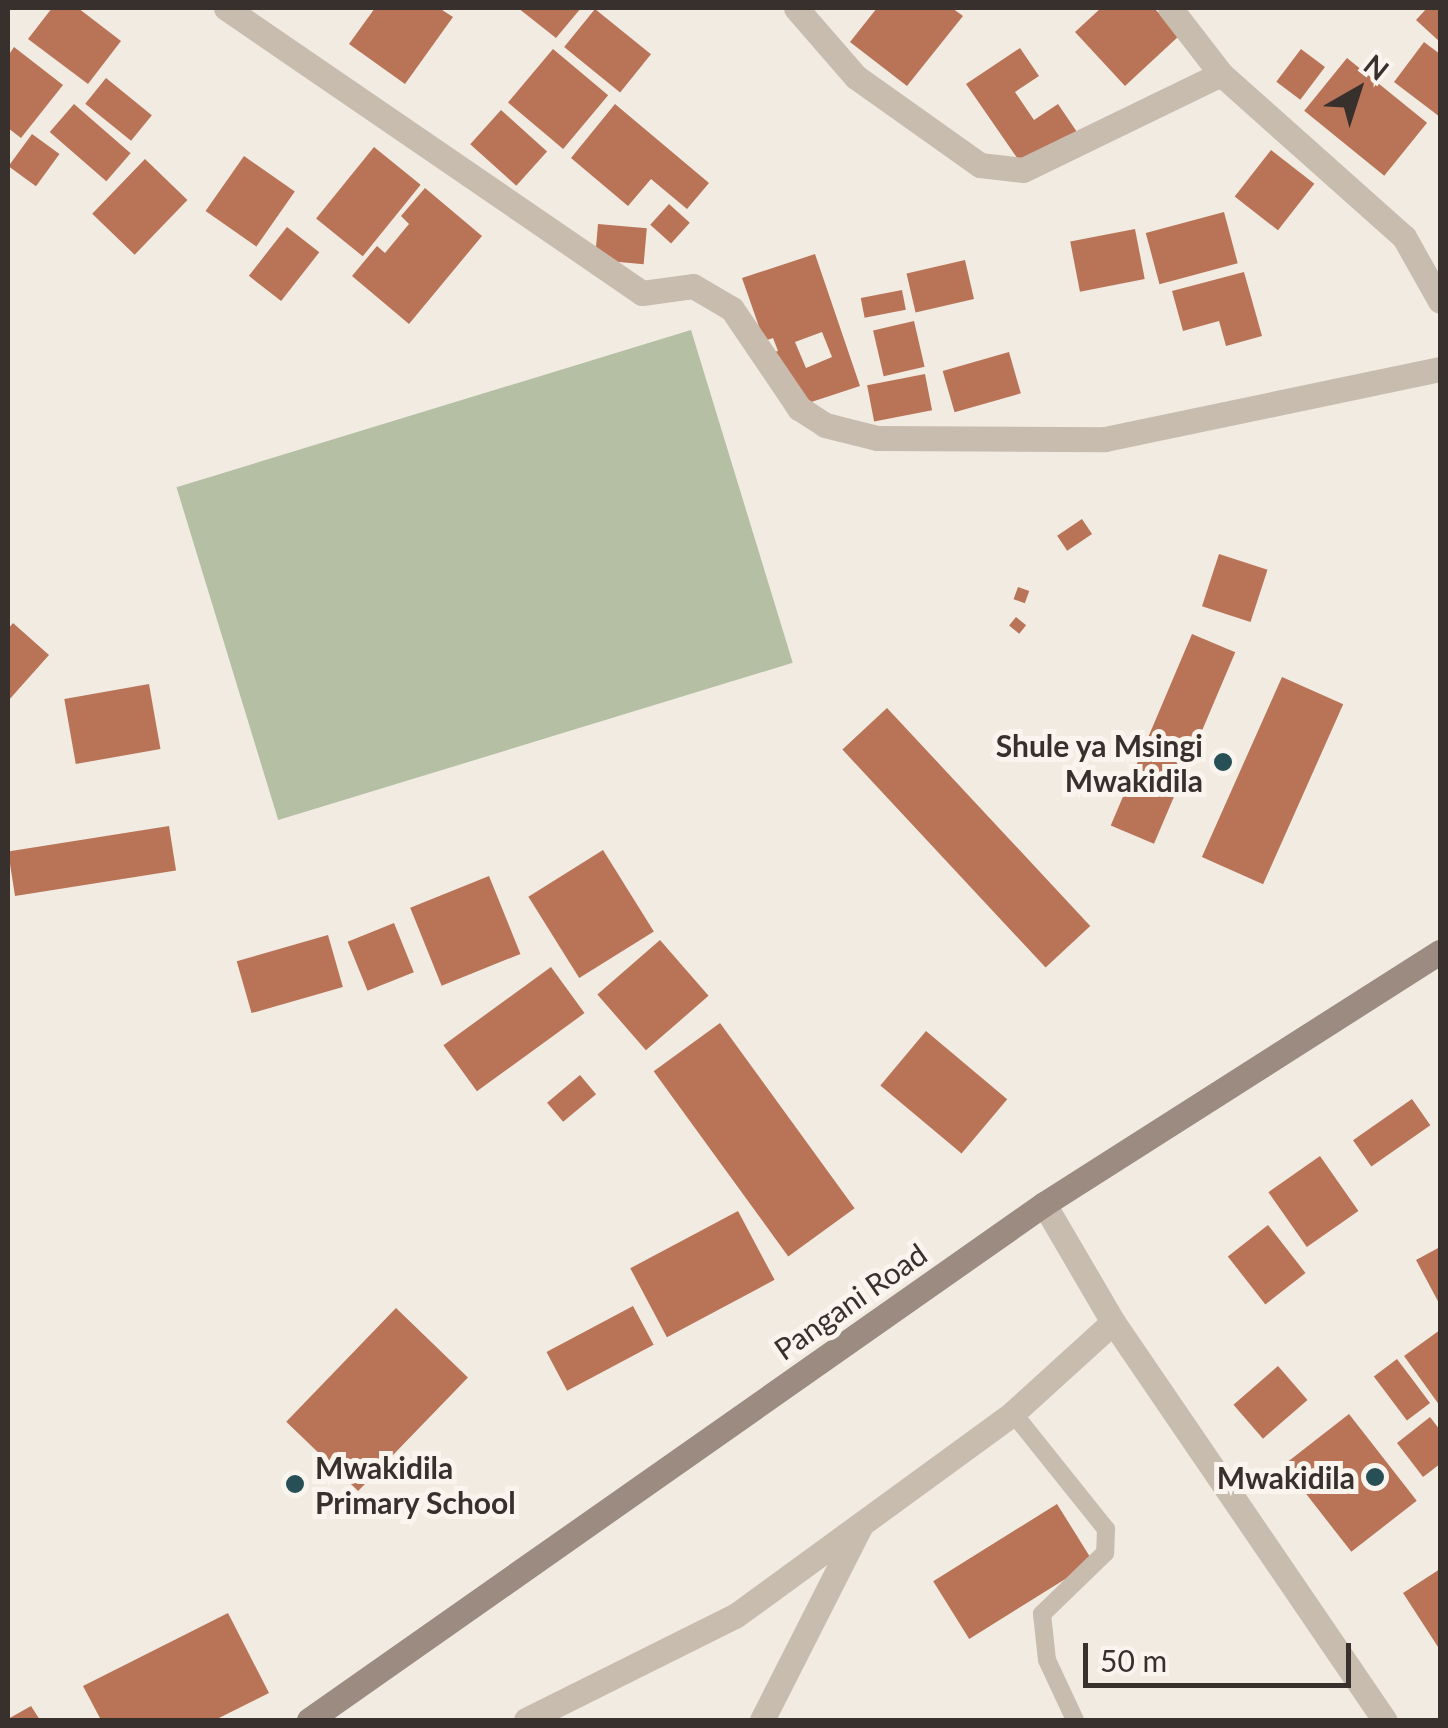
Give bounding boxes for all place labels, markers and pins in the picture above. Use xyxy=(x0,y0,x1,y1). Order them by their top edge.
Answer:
place label: Shule ya Msingi Mwakidila xyxy=(995,727,1203,798)
marker: Shule ya Msingi Mwakidila xyxy=(1212,751,1234,773)
place label: Mwakidila Primary School xyxy=(315,1449,517,1520)
place label: Mwakidila xyxy=(1217,1459,1355,1495)
marker: Mwakidila xyxy=(1364,1466,1386,1488)
marker: Mwakidila Primary School xyxy=(284,1473,306,1495)

